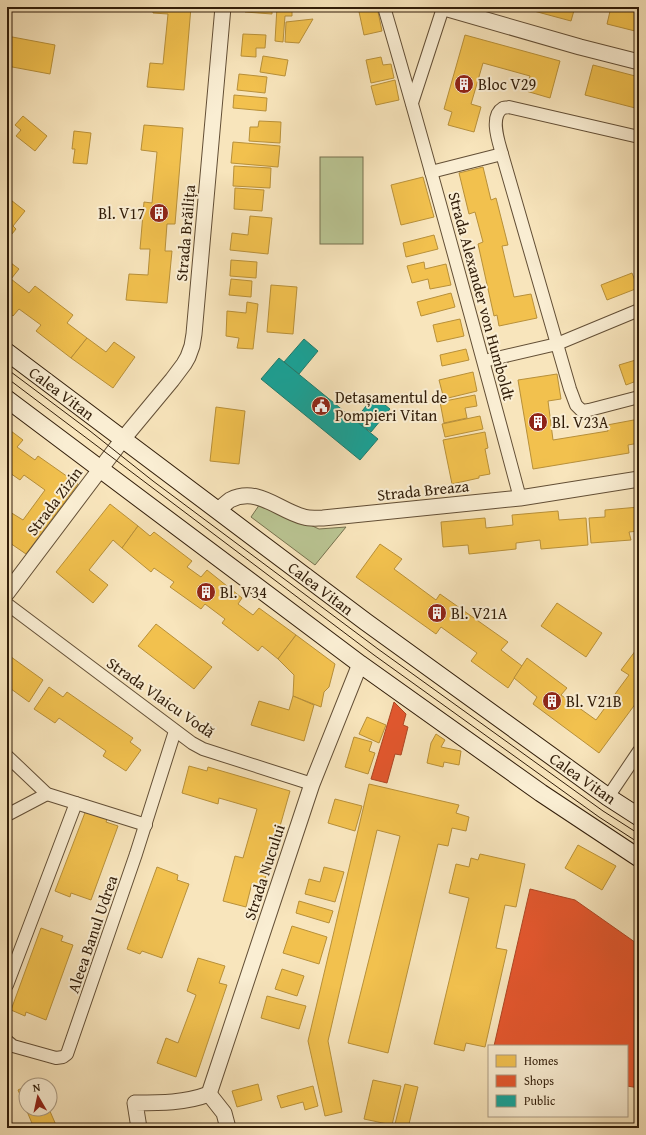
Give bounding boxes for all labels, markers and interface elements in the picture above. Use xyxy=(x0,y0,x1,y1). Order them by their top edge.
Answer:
place label: Bloc V29 xyxy=(478,72,537,96)
building icon: Bloc V29 xyxy=(453,73,475,95)
street label: Strada Brăilița xyxy=(169,183,201,282)
street label: Strada Alexander von Humboldt xyxy=(443,189,522,403)
place label: Bl. V17 xyxy=(98,201,145,225)
building icon: Bl. V17 xyxy=(148,202,170,224)
street label: Calea Vitan xyxy=(24,360,100,426)
place label: Detașamentul de Pompieri Vitan xyxy=(335,385,447,427)
public building icon: Detașamentul de Pompieri Vitan xyxy=(310,395,332,417)
place label: Bl. V23A xyxy=(552,410,609,434)
building icon: Bl. V23A xyxy=(527,411,549,433)
street label: Strada Zizin xyxy=(20,462,88,540)
street label: Strada Breaza xyxy=(376,473,471,507)
street label: Calea Vitan xyxy=(283,555,359,621)
place label: Bl. V34 xyxy=(220,580,267,604)
building icon: Bl. V34 xyxy=(195,581,217,603)
place label: Bl. V21A xyxy=(451,601,508,625)
building icon: Bl. V21A xyxy=(426,602,448,624)
street label: Strada Vlaicu Vodă xyxy=(102,651,220,744)
place label: Bl. V21B xyxy=(566,689,622,713)
building icon: Bl. V21B xyxy=(541,690,563,712)
street label: Calea Vitan xyxy=(545,746,621,810)
street label: Strada Nucului xyxy=(237,820,291,923)
street label: Aleea Banul Udrea xyxy=(61,871,124,996)
legend xyxy=(488,1045,628,1117)
text: Homes xyxy=(524,1052,559,1069)
text: Shops xyxy=(524,1072,554,1089)
north arrow xyxy=(18,1077,58,1117)
text: N xyxy=(32,1079,42,1096)
text: Public xyxy=(524,1092,556,1109)

